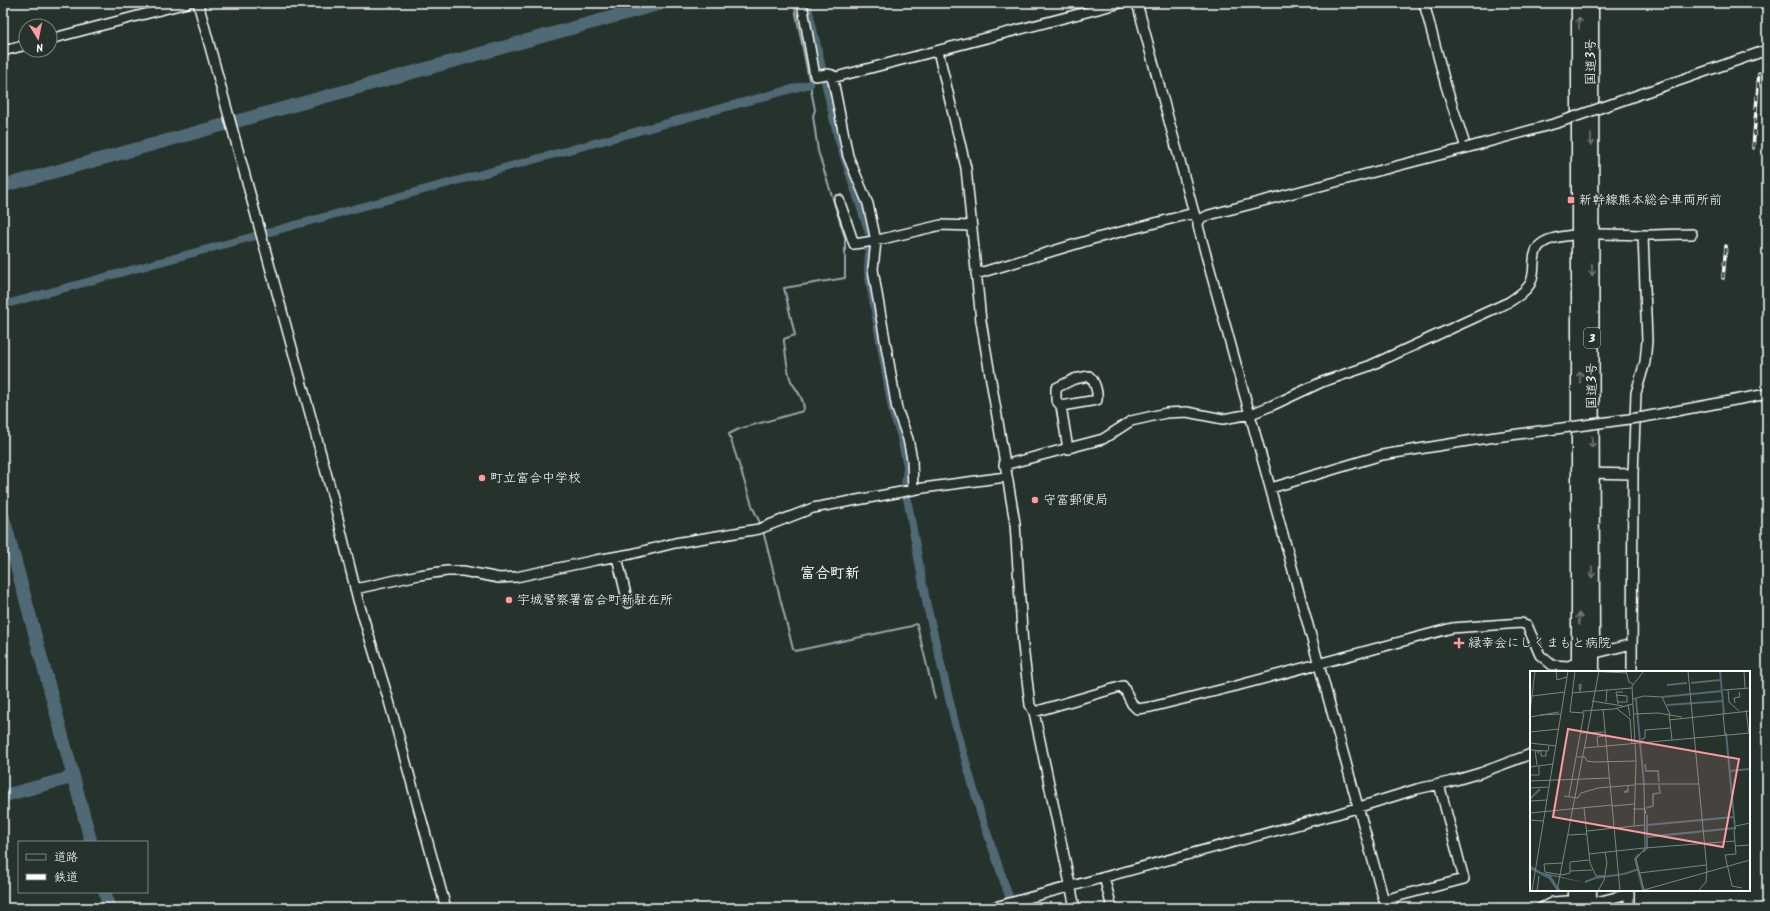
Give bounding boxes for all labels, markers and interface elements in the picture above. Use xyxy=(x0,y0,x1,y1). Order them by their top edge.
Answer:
one-way arrow xyxy=(1575,17,1583,30)
north arrow xyxy=(18,18,58,58)
text: N xyxy=(35,37,45,56)
street label: 国道3号 xyxy=(1581,39,1602,85)
one-way arrow xyxy=(1587,133,1595,146)
place label: 新幹線熊本総合車両所前 xyxy=(1579,190,1722,211)
marker: 新幹線熊本総合車両所前 xyxy=(1566,195,1576,205)
one-way arrow xyxy=(1588,263,1595,276)
road number: 3 xyxy=(1584,328,1600,348)
street label: 国道3号 xyxy=(1582,363,1603,409)
one-way arrow xyxy=(1576,371,1584,384)
one-way arrow xyxy=(1588,435,1596,448)
place label: 町立富合中学校 xyxy=(490,468,581,489)
marker: 町立富合中学校 xyxy=(477,473,487,483)
place label: 守富郵便局 xyxy=(1043,490,1108,511)
marker: 守富郵便局 xyxy=(1030,495,1040,505)
district label: 富合町新 xyxy=(800,562,860,586)
one-way arrow xyxy=(1588,565,1596,578)
place label: 宇城警察署富合町新駐在所 xyxy=(517,590,673,611)
marker: 宇城警察署富合町新駐在所 xyxy=(504,595,514,605)
one-way arrow xyxy=(1575,613,1583,626)
place label: 緑幸会にしくまもと病院 xyxy=(1468,633,1611,654)
marker: 緑幸会にしくまもと病院 xyxy=(1453,637,1465,649)
inset map xyxy=(1530,671,1750,891)
legend xyxy=(18,841,148,893)
text: 道路 xyxy=(54,848,78,867)
text: 鉄道 xyxy=(54,868,78,887)

